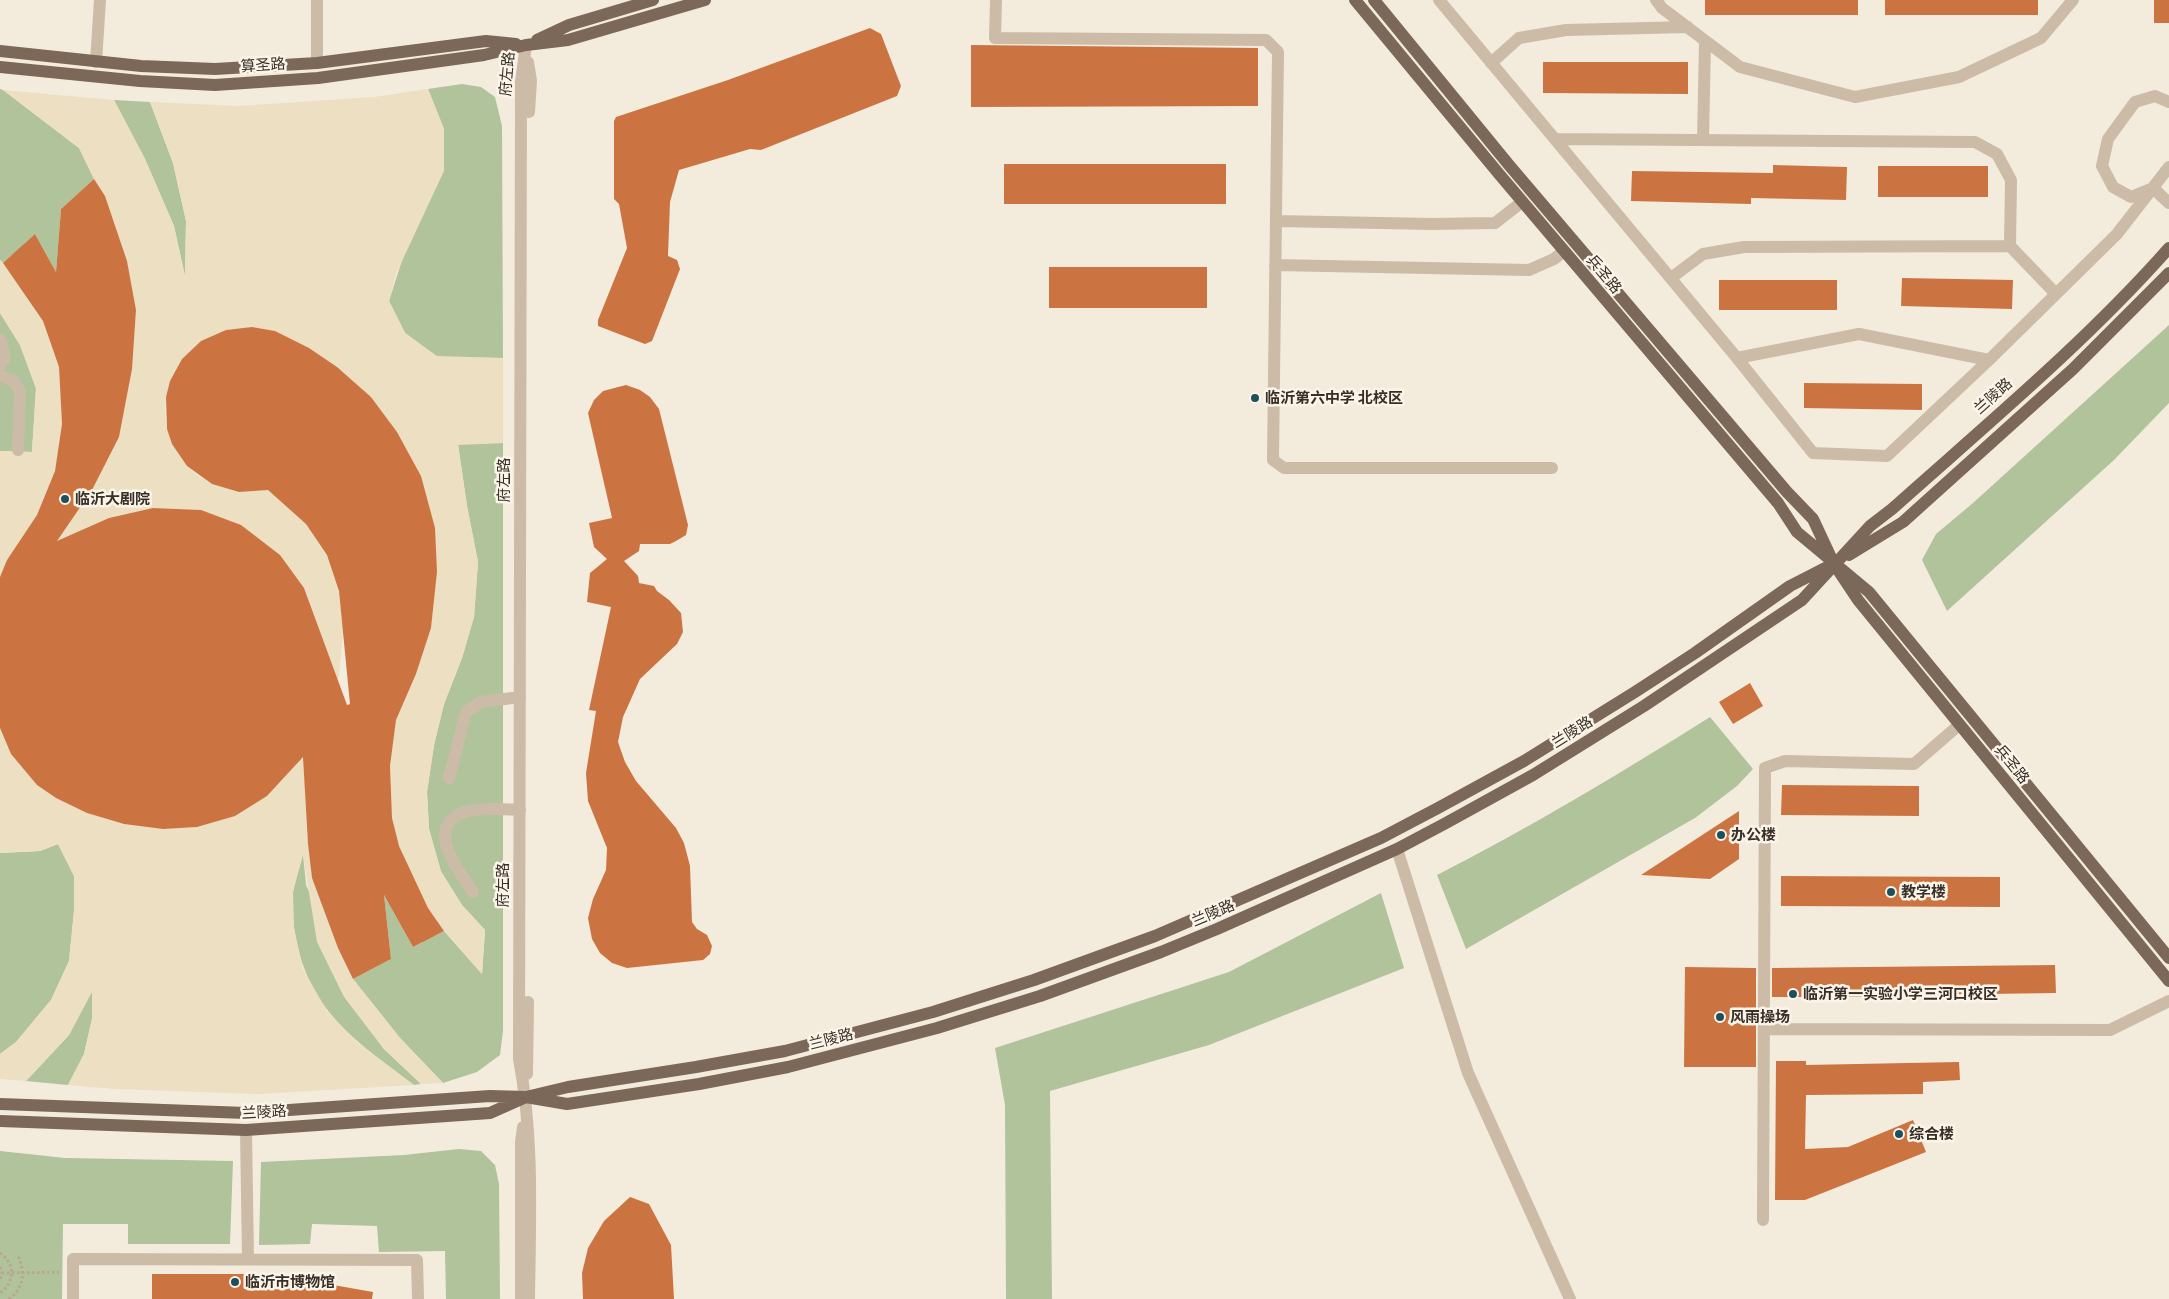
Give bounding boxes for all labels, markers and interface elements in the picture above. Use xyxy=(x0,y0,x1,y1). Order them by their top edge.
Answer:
street label: 府左路 xyxy=(496,51,518,97)
street label: 算圣路 xyxy=(240,54,286,76)
street label: 兵圣路 xyxy=(1583,251,1625,297)
street label: 兰陵路 xyxy=(1970,374,2016,418)
place label: 临沂第六中学 北校区 xyxy=(1265,389,1403,407)
marker: 临沂第六中学 北校区 xyxy=(1249,392,1261,404)
street label: 府左路 xyxy=(495,458,513,502)
place label: 临沂大剧院 xyxy=(75,490,150,508)
marker: 临沂大剧院 xyxy=(59,493,71,505)
street label: 兰陵路 xyxy=(1548,712,1596,752)
street label: 兵圣路 xyxy=(1991,741,2033,787)
place label: 办公楼 xyxy=(1731,826,1776,844)
marker: 办公楼 xyxy=(1715,829,1727,841)
street label: 府左路 xyxy=(494,863,512,907)
place label: 教学楼 xyxy=(1901,883,1946,901)
marker: 教学楼 xyxy=(1885,886,1897,898)
street label: 兰陵路 xyxy=(1189,896,1237,930)
place label: 临沂第一实验小学三河口校区 xyxy=(1803,985,1998,1003)
marker: 临沂第一实验小学三河口校区 xyxy=(1787,988,1799,1000)
place label: 风雨操场 xyxy=(1730,1008,1790,1026)
marker: 风雨操场 xyxy=(1714,1011,1726,1023)
street label: 兰陵路 xyxy=(807,1025,855,1053)
street label: 兰陵路 xyxy=(241,1102,287,1122)
place label: 综合楼 xyxy=(1909,1125,1954,1143)
marker: 综合楼 xyxy=(1893,1128,1905,1140)
place label: 临沂市博物馆 xyxy=(245,1273,335,1291)
marker: 临沂市博物馆 xyxy=(229,1276,241,1288)

